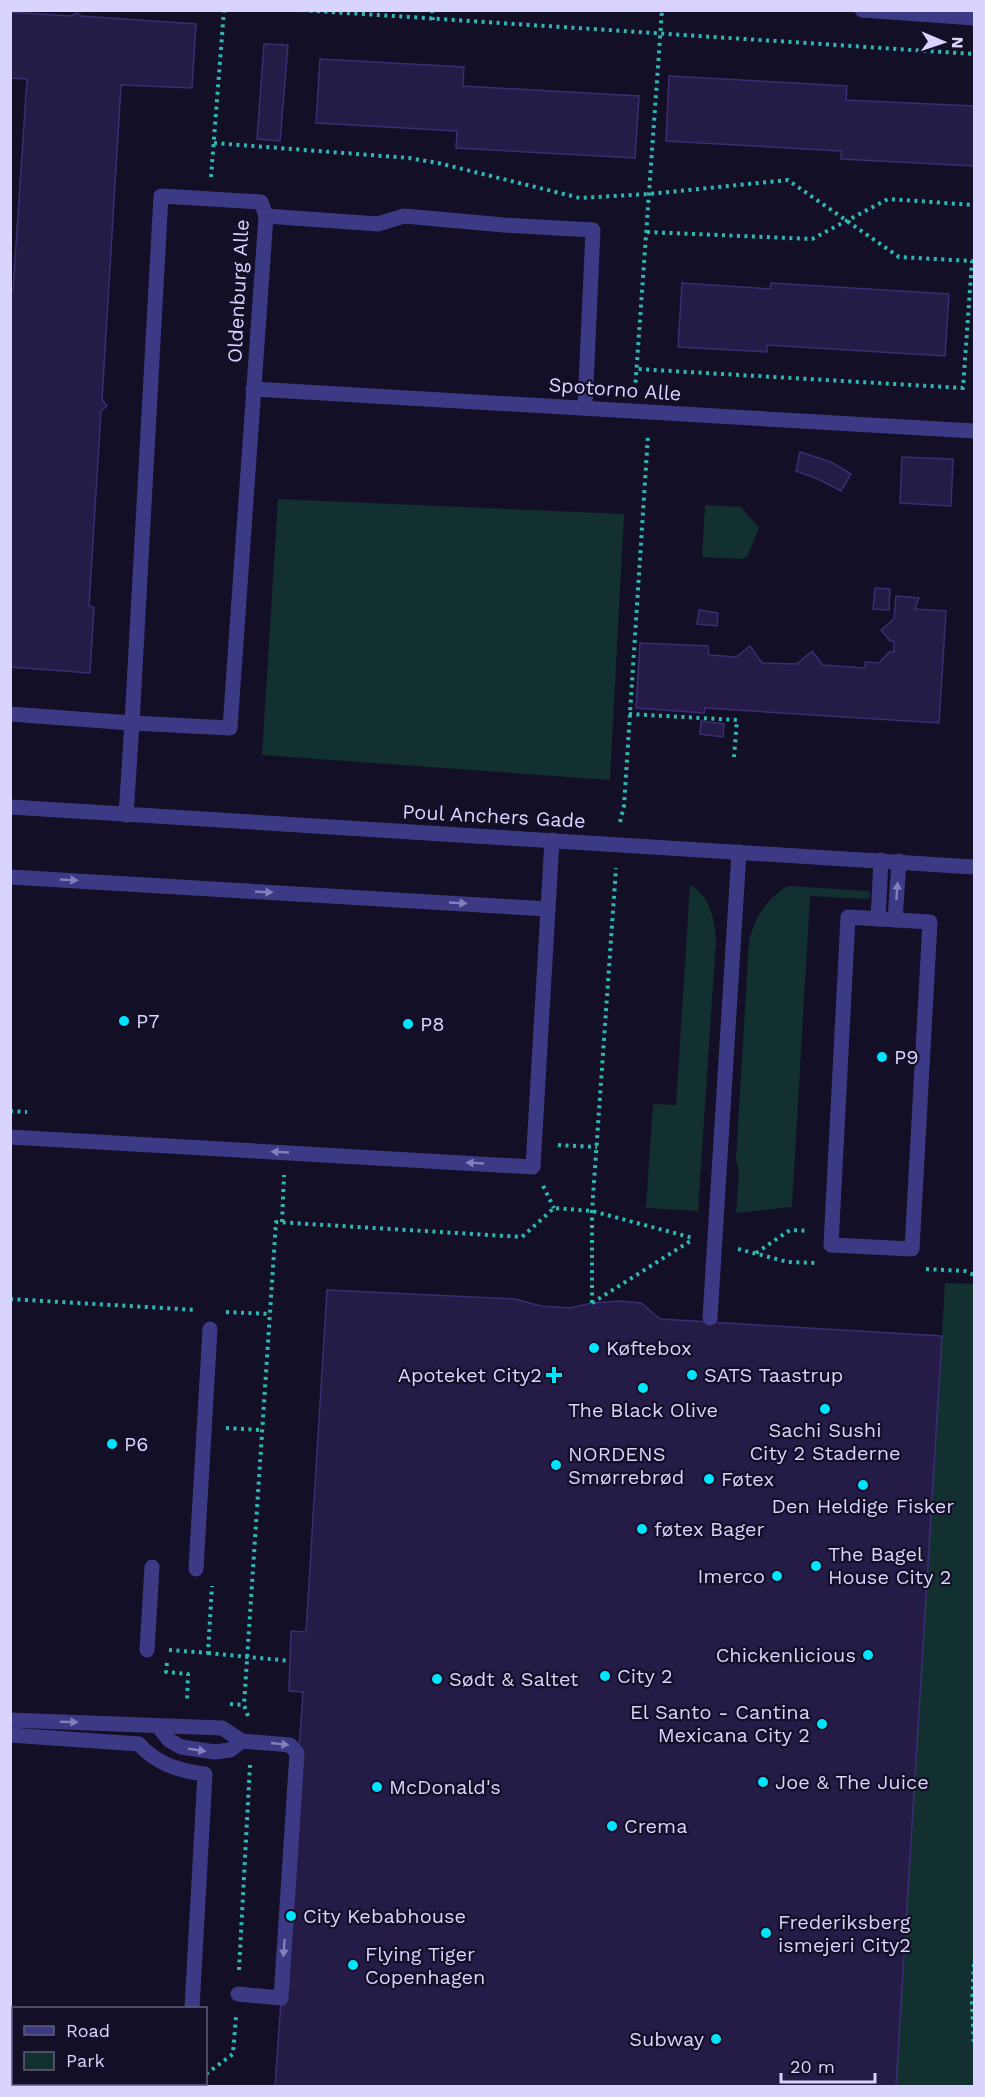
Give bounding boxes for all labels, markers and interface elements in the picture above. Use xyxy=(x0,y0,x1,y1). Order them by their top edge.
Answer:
north arrow xyxy=(913,12,973,72)
text: N xyxy=(948,36,967,49)
street label: Oldenburg Alle xyxy=(222,219,254,363)
street label: Spotorno Alle xyxy=(548,372,682,406)
street label: Poul Anchers Gade xyxy=(402,799,586,833)
one-way arrow xyxy=(59,875,78,885)
one-way arrow xyxy=(892,881,902,900)
one-way arrow xyxy=(254,887,273,896)
one-way arrow xyxy=(449,899,468,908)
place label: P7 xyxy=(136,1009,159,1033)
place label: P8 xyxy=(420,1012,445,1036)
marker: P7 xyxy=(117,1014,131,1028)
marker: P8 xyxy=(401,1017,415,1031)
place label: P9 xyxy=(894,1045,919,1069)
marker: P9 xyxy=(875,1050,889,1064)
one-way arrow xyxy=(271,1147,290,1156)
one-way arrow xyxy=(465,1159,484,1168)
place label: Køftebox xyxy=(606,1336,692,1360)
marker: Køftebox xyxy=(587,1341,601,1355)
place label: Apoteket City2 xyxy=(398,1363,542,1387)
place label: SATS Taastrup xyxy=(704,1363,843,1387)
marker: Apoteket City2 xyxy=(547,1368,561,1382)
marker: SATS Taastrup xyxy=(685,1368,699,1382)
marker: The Black Olive xyxy=(636,1381,650,1395)
place label: The Black Olive xyxy=(568,1398,718,1422)
marker: Sachi Sushi City 2 Staderne xyxy=(818,1402,832,1416)
place label: Sachi Sushi City 2 Staderne xyxy=(749,1418,901,1465)
place label: P6 xyxy=(124,1432,148,1456)
marker: P6 xyxy=(105,1437,119,1451)
place label: NORDENS Smørrebrød xyxy=(568,1442,684,1489)
marker: NORDENS Smørrebrød xyxy=(549,1458,563,1472)
place label: Føtex xyxy=(721,1467,774,1491)
marker: Føtex xyxy=(702,1472,716,1486)
marker: Den Heldige Fisker xyxy=(856,1478,870,1492)
place label: Den Heldige Fisker xyxy=(772,1494,954,1518)
place label: føtex Bager xyxy=(654,1517,765,1541)
marker: føtex Bager xyxy=(635,1522,649,1536)
place label: The Bagel House City 2 xyxy=(828,1542,951,1589)
marker: The Bagel House City 2 xyxy=(809,1559,823,1573)
place label: Imerco xyxy=(698,1564,765,1588)
marker: Imerco xyxy=(770,1569,784,1583)
place label: Chickenlicious xyxy=(716,1643,856,1667)
marker: Chickenlicious xyxy=(861,1648,875,1662)
place label: City 2 xyxy=(617,1664,673,1688)
place label: Sødt & Saltet xyxy=(449,1667,579,1691)
marker: City 2 xyxy=(598,1669,612,1683)
marker: Sødt & Saltet xyxy=(430,1672,444,1686)
place label: El Santo - Cantina Mexicana City 2 xyxy=(630,1700,810,1747)
marker: El Santo - Cantina Mexicana City 2 xyxy=(815,1717,829,1731)
one-way arrow xyxy=(59,1718,78,1727)
one-way arrow xyxy=(271,1739,290,1749)
one-way arrow xyxy=(187,1745,206,1754)
place label: Joe & The Juice xyxy=(775,1770,929,1794)
place label: McDonald's xyxy=(389,1775,501,1799)
marker: Joe & The Juice xyxy=(756,1775,770,1789)
marker: McDonald's xyxy=(370,1780,384,1794)
place label: Crema xyxy=(624,1814,687,1838)
marker: Crema xyxy=(605,1819,619,1833)
place label: City Kebabhouse xyxy=(303,1904,466,1928)
marker: City Kebabhouse xyxy=(284,1909,298,1923)
place label: Frederiksberg ismejeri City2 xyxy=(778,1910,911,1957)
marker: Frederiksberg ismejeri City2 xyxy=(759,1926,773,1940)
one-way arrow xyxy=(279,1939,289,1958)
place label: Flying Tiger Copenhagen xyxy=(365,1942,485,1989)
marker: Flying Tiger Copenhagen xyxy=(346,1958,360,1972)
legend xyxy=(12,2007,207,2085)
text: Road xyxy=(66,2020,110,2041)
place label: Subway xyxy=(629,2027,705,2051)
marker: Subway xyxy=(709,2032,723,2046)
scale bar xyxy=(781,2046,876,2084)
text: Park xyxy=(66,2050,105,2071)
text: 20 m xyxy=(790,2056,835,2077)

